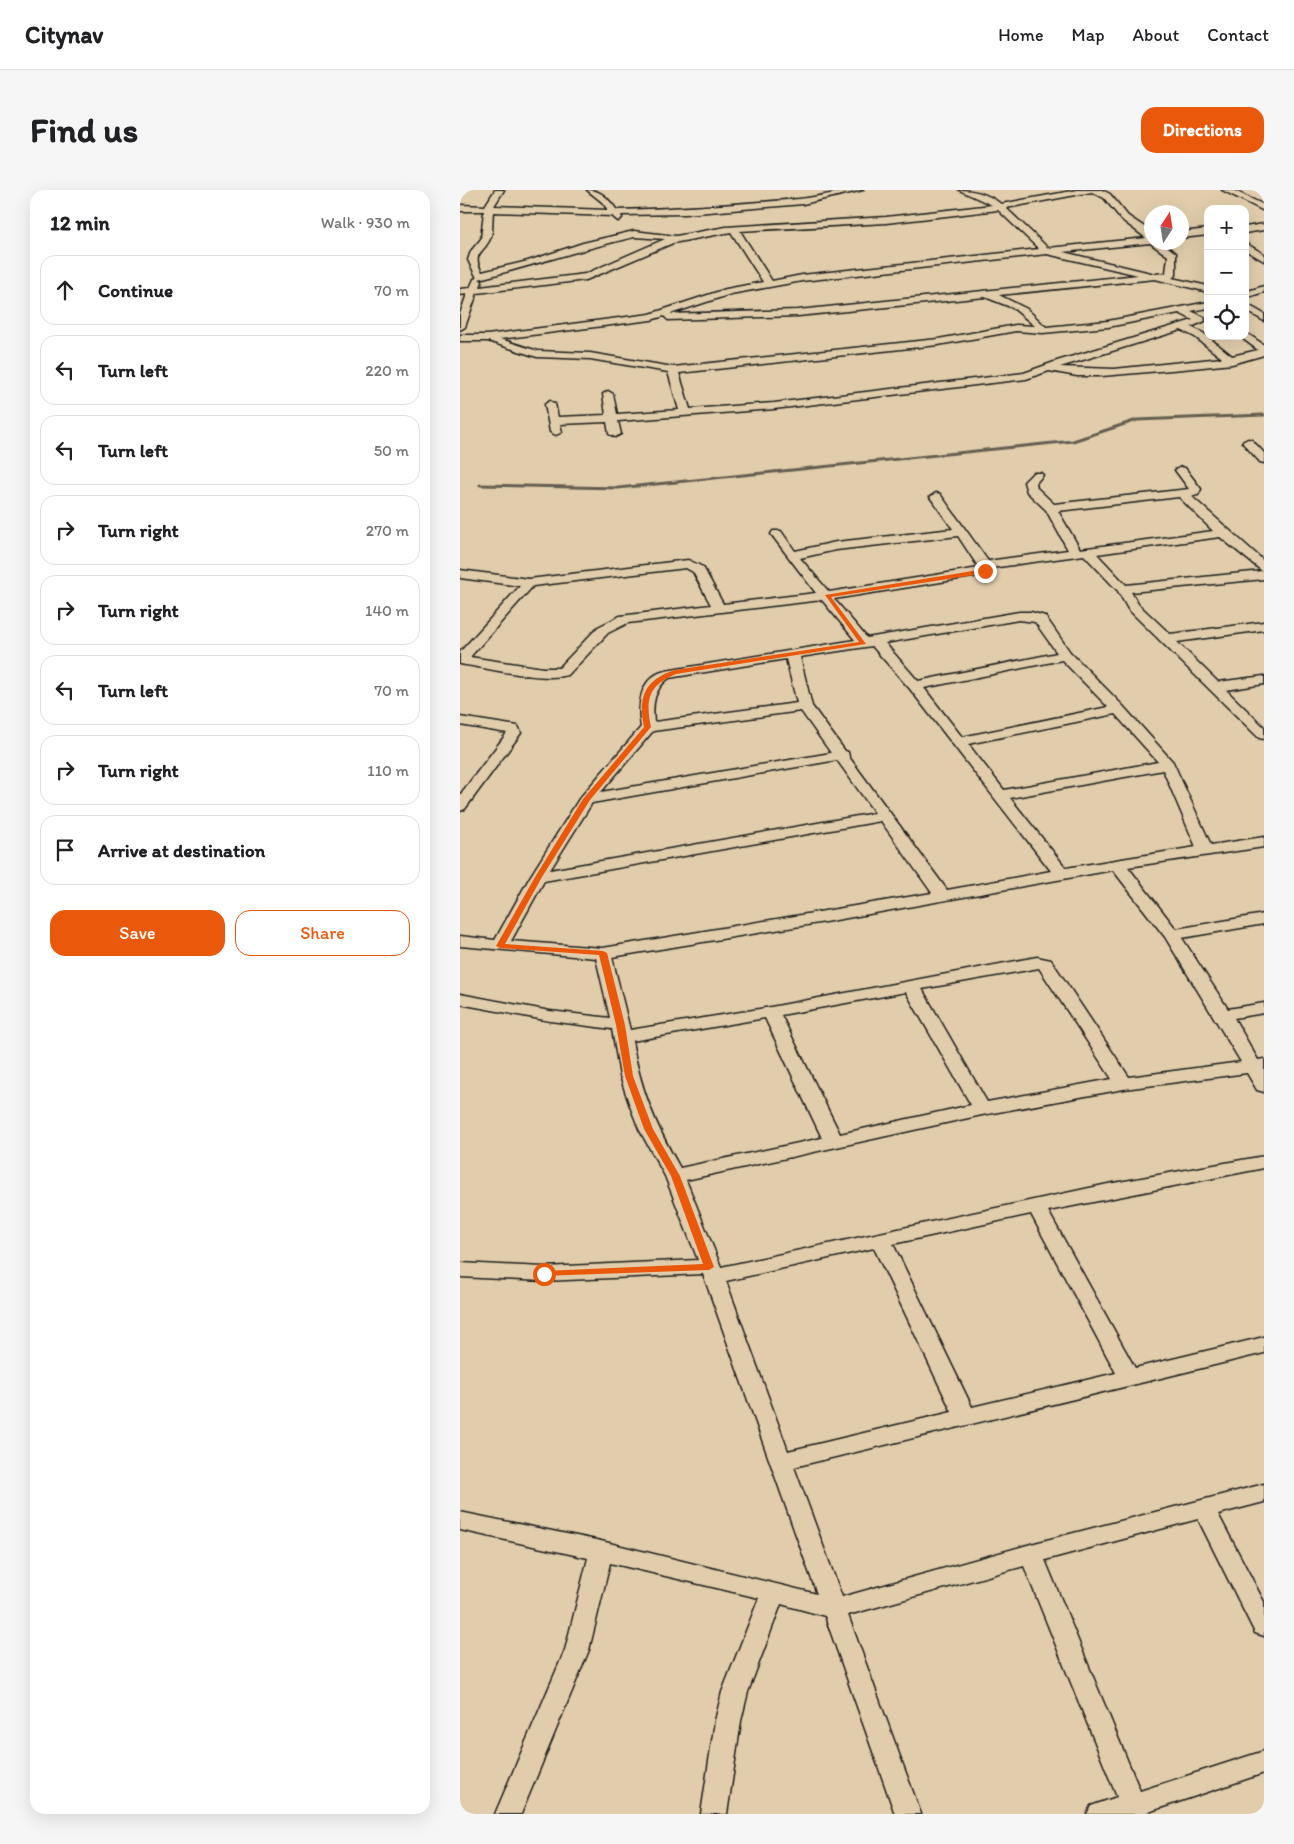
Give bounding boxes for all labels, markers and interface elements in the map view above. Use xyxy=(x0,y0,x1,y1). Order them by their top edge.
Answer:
text: Citynav xyxy=(25,20,103,49)
text: Home xyxy=(998,24,1044,46)
text: Map xyxy=(1072,24,1105,46)
text: About xyxy=(1133,24,1179,46)
text: Contact xyxy=(1207,24,1269,46)
button: Directions xyxy=(1141,107,1264,153)
text: Find us xyxy=(30,109,138,151)
north arrow xyxy=(1144,205,1189,250)
map controls xyxy=(1204,205,1249,340)
button: + xyxy=(1204,205,1249,250)
text: 12 min xyxy=(50,210,110,235)
text: Walk · 930 m xyxy=(321,213,410,232)
button: − xyxy=(1204,250,1249,295)
icon: ahead xyxy=(51,276,79,304)
text: Continue xyxy=(98,279,173,302)
text: 70 m xyxy=(374,281,409,300)
button: locate xyxy=(1204,295,1249,340)
icon: left xyxy=(51,356,79,384)
text: Turn left xyxy=(98,359,168,382)
text: 220 m xyxy=(365,361,409,380)
icon: left xyxy=(51,436,79,464)
text: Turn left xyxy=(98,439,168,462)
text: 50 m xyxy=(374,441,409,460)
icon: right xyxy=(51,516,79,544)
text: Turn right xyxy=(98,519,179,542)
text: 270 m xyxy=(366,521,409,540)
route end xyxy=(974,560,997,583)
icon: right xyxy=(51,596,79,624)
text: Turn right xyxy=(98,599,179,622)
text: 140 m xyxy=(365,601,409,620)
icon: left xyxy=(51,676,79,704)
text: Turn left xyxy=(98,679,168,702)
text: 70 m xyxy=(374,681,409,700)
icon: right xyxy=(51,756,79,784)
text: Turn right xyxy=(98,759,179,782)
text: 110 m xyxy=(367,761,409,780)
icon: arrive xyxy=(51,836,79,864)
text: Arrive at destination xyxy=(98,839,265,862)
button: Save xyxy=(50,910,225,956)
button: Share xyxy=(235,910,410,956)
route start xyxy=(533,1263,556,1286)

